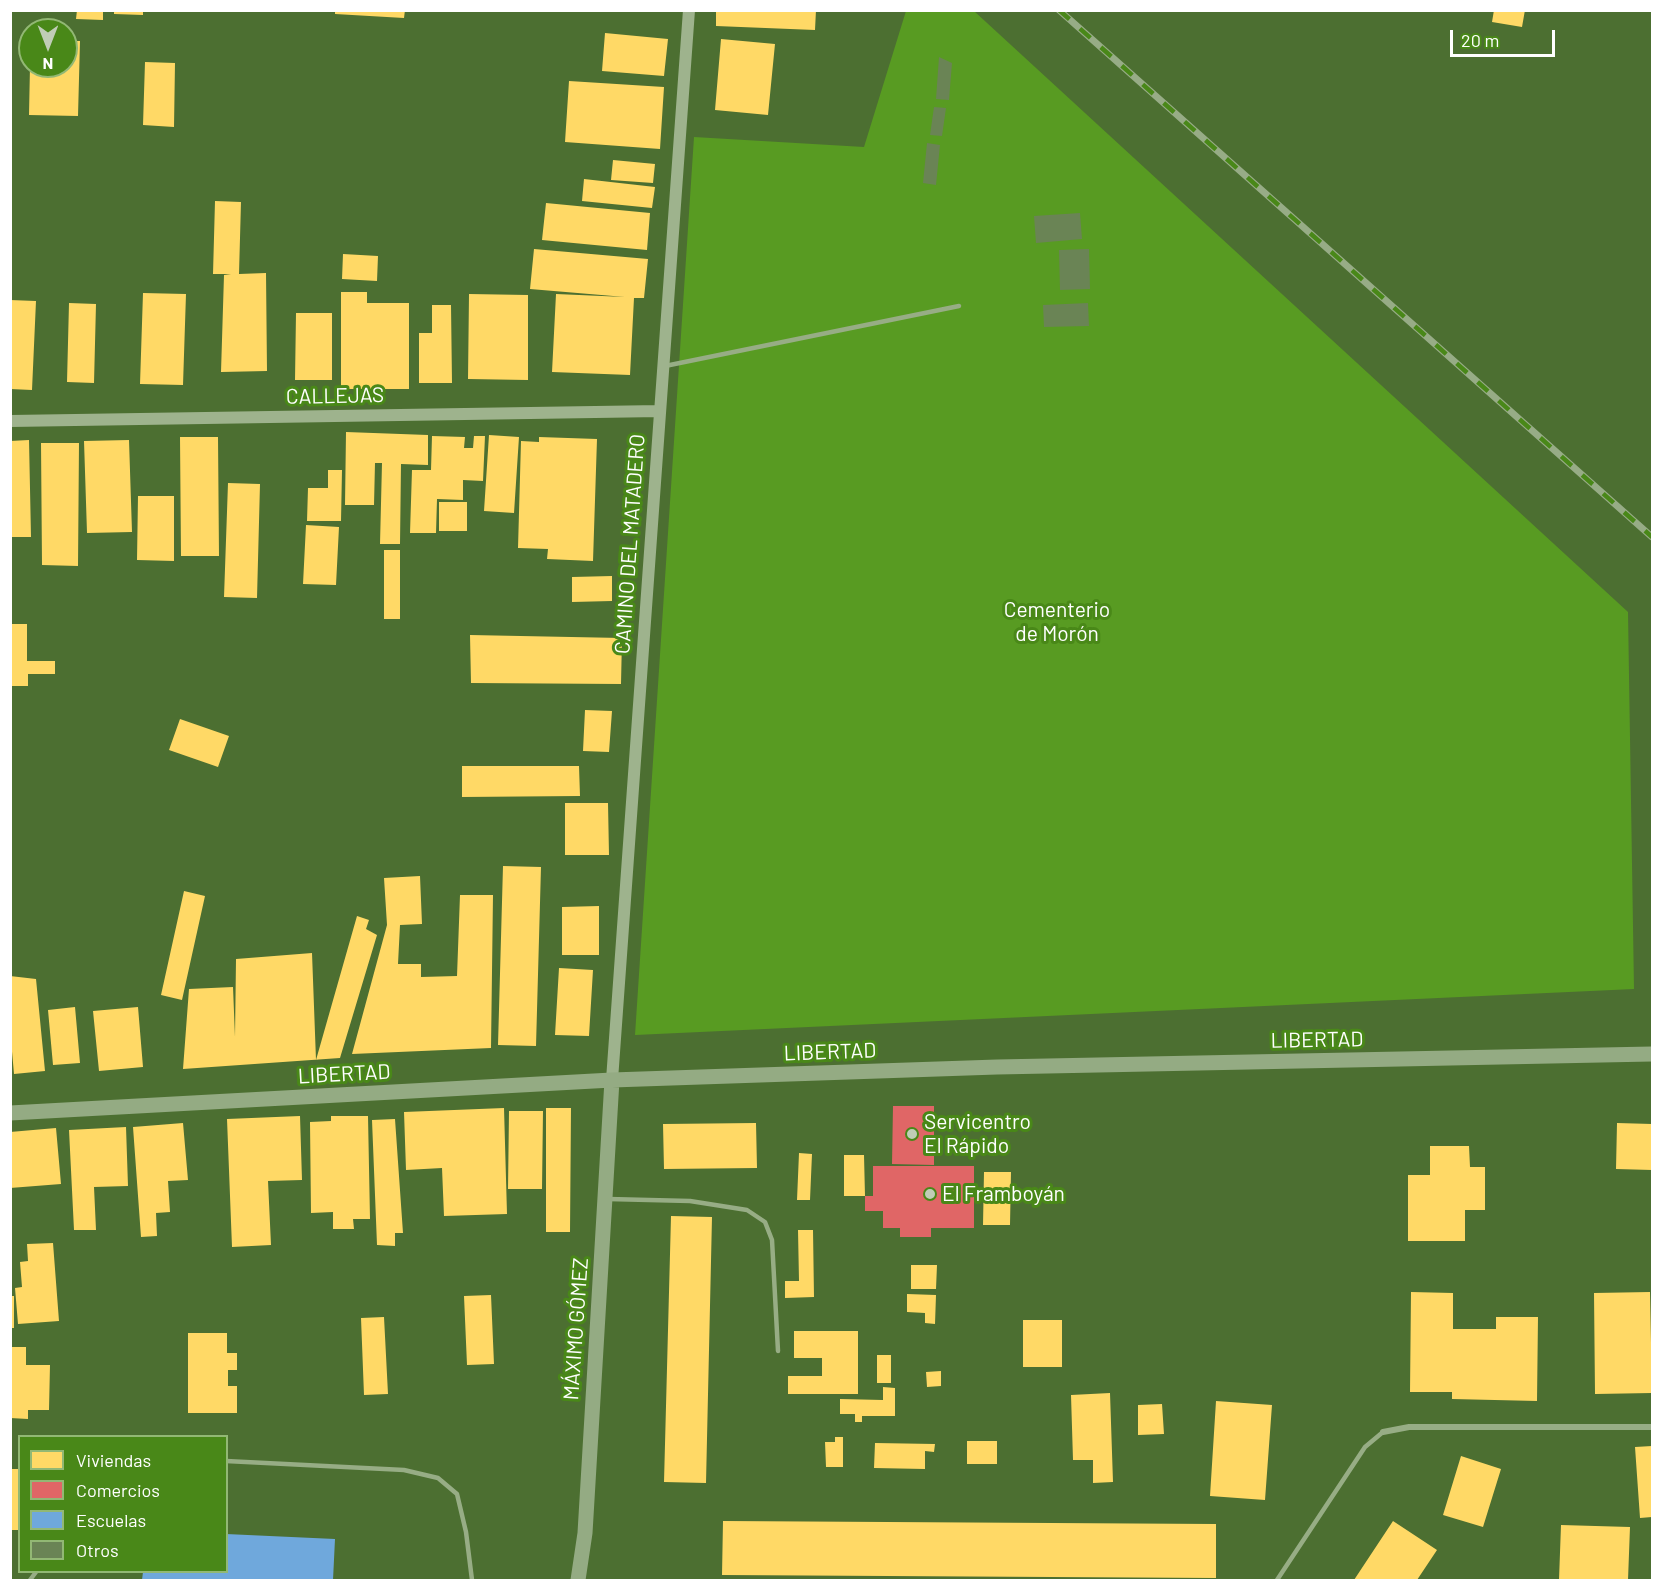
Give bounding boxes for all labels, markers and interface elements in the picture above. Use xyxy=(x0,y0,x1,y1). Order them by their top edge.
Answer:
north arrow xyxy=(18,18,78,78)
scale bar xyxy=(1453,18,1558,56)
text: 20 m xyxy=(1461,29,1499,51)
text: N xyxy=(43,55,53,74)
street label: CALLEJAS xyxy=(286,383,384,409)
street label: CAMINO DEL MATADERO xyxy=(610,433,650,655)
park label: Cementerio de Morón xyxy=(1004,597,1110,647)
street label: LIBERTAD xyxy=(1271,1027,1363,1053)
street label: LIBERTAD xyxy=(783,1038,877,1066)
street label: LIBERTAD xyxy=(297,1059,391,1089)
place label: Servicentro El Rápido xyxy=(924,1109,1031,1159)
marker: Servicentro El Rápido xyxy=(905,1127,919,1141)
place label: El Framboyán xyxy=(942,1181,1065,1207)
marker: El Framboyán xyxy=(923,1187,937,1201)
street label: MÁXIMO GÓMEZ xyxy=(558,1257,594,1401)
legend xyxy=(18,1435,228,1573)
text: Viviendas xyxy=(76,1449,151,1471)
text: Comercios xyxy=(76,1479,160,1501)
text: Escuelas xyxy=(76,1509,146,1531)
text: Otros xyxy=(76,1539,119,1561)

